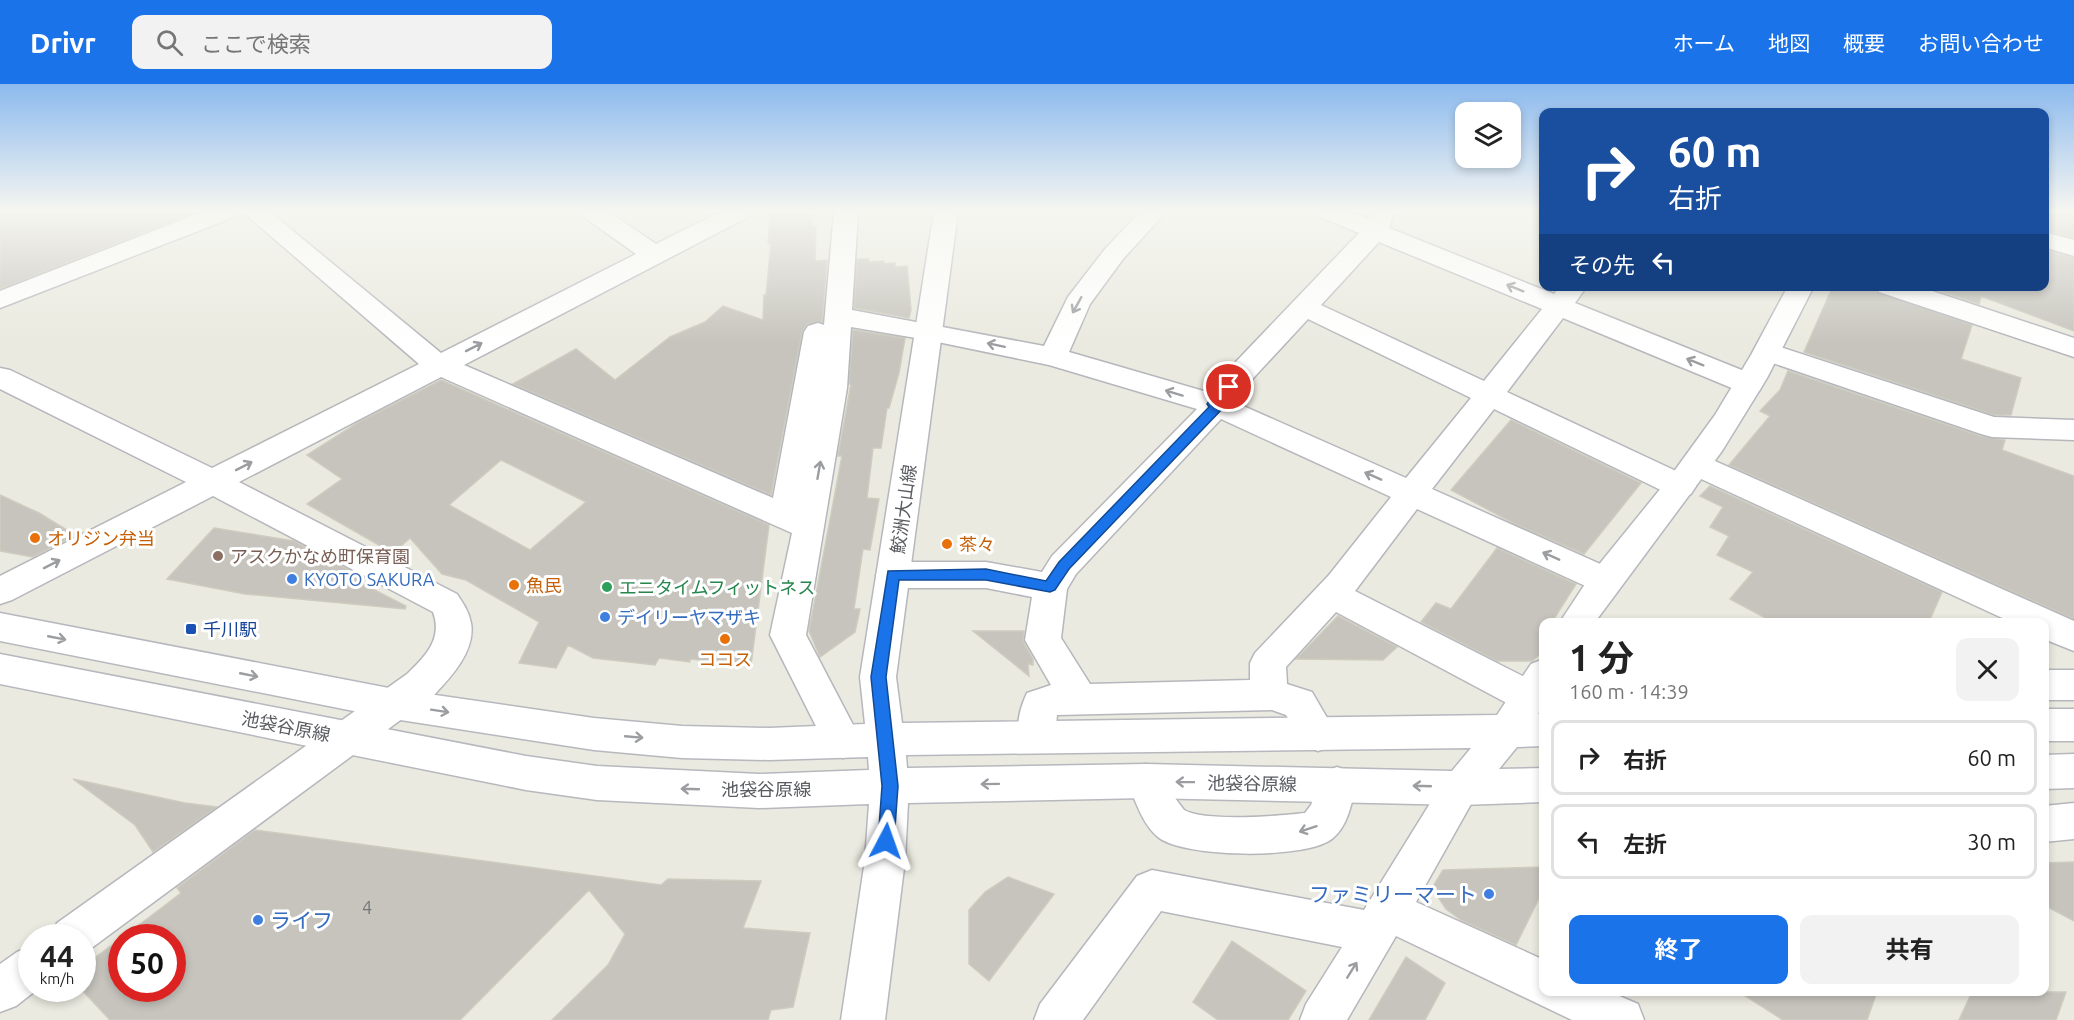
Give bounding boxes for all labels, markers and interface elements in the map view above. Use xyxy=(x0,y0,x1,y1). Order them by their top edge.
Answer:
search box xyxy=(132,15,552,69)
icon: search xyxy=(153,26,186,59)
text: Drivr xyxy=(30,27,96,58)
text: ここで検索 xyxy=(201,31,311,56)
text: ホーム xyxy=(1673,31,1735,55)
text: 地図 xyxy=(1768,31,1810,55)
text: 概要 xyxy=(1843,31,1885,55)
text: お問い合わせ xyxy=(1918,31,2044,55)
map controls xyxy=(1455,102,1521,168)
button: layers xyxy=(1455,102,1521,168)
text: 60 m xyxy=(1668,128,1762,175)
icon: right xyxy=(1569,132,1647,210)
text: 右折 xyxy=(1668,183,1722,213)
icon: left xyxy=(1647,246,1680,279)
text: その先 xyxy=(1569,252,1635,277)
one-way arrow xyxy=(1506,282,1524,293)
one-way arrow xyxy=(1071,296,1083,313)
one-way arrow xyxy=(987,339,1006,350)
one-way arrow xyxy=(464,341,482,353)
one-way arrow xyxy=(1686,356,1705,367)
pin xyxy=(1203,361,1254,412)
icon: arrive xyxy=(1212,370,1245,403)
one-way arrow xyxy=(1165,387,1184,398)
one-way arrow xyxy=(235,459,253,471)
one-way arrow xyxy=(814,460,825,480)
street label: 鮫洲大山線 xyxy=(887,463,919,555)
one-way arrow xyxy=(1365,470,1383,481)
place label: オリジン弁当 xyxy=(47,528,155,548)
marker: オリジン弁当 xyxy=(28,531,42,545)
place label: 茶々 xyxy=(959,534,995,554)
marker: 茶々 xyxy=(940,537,954,551)
place label: アスクかなめ町保育園 xyxy=(230,546,410,566)
marker: アスクかなめ町保育園 xyxy=(211,549,225,563)
one-way arrow xyxy=(1542,550,1561,561)
one-way arrow xyxy=(43,558,60,570)
place label: KYOTO SAKURA xyxy=(304,569,435,589)
marker: KYOTO SAKURA xyxy=(285,572,299,586)
place label: 魚民 xyxy=(526,575,562,595)
place label: エニタイムフィットネス xyxy=(619,577,815,597)
marker: 魚民 xyxy=(507,578,521,592)
marker: エニタイムフィットネス xyxy=(600,580,614,594)
place label: デイリーヤマザキ xyxy=(617,607,761,627)
marker: デイリーヤマザキ xyxy=(598,610,612,624)
place label: 千川駅 xyxy=(203,619,257,639)
marker: 千川駅 xyxy=(184,622,198,636)
marker: ココス xyxy=(718,632,732,646)
one-way arrow xyxy=(47,633,67,644)
text: 1 分 xyxy=(1569,637,1634,678)
button: close xyxy=(1956,638,2019,701)
place label: ココス xyxy=(698,649,752,669)
one-way arrow xyxy=(238,670,258,681)
text: 160 m · 14:39 xyxy=(1569,680,1689,703)
one-way arrow xyxy=(430,705,450,716)
street label: 池袋谷原線 xyxy=(240,708,332,744)
one-way arrow xyxy=(623,732,643,743)
icon: right xyxy=(1572,741,1605,774)
text: 60 m xyxy=(1967,745,2016,770)
text: 右折 xyxy=(1623,747,1667,772)
street label: 池袋谷原線 xyxy=(1207,772,1297,794)
one-way arrow xyxy=(1176,776,1196,788)
one-way arrow xyxy=(981,778,1001,790)
street label: 池袋谷原線 xyxy=(721,779,811,799)
one-way arrow xyxy=(1413,781,1433,792)
one-way arrow xyxy=(681,783,701,794)
position arrow xyxy=(854,809,918,873)
one-way arrow xyxy=(1299,824,1318,835)
icon: left xyxy=(1572,825,1605,858)
text: 30 m xyxy=(1967,829,2016,854)
text: 左折 xyxy=(1623,831,1667,856)
place label: ファミリーマート xyxy=(1309,882,1477,906)
marker: ファミリーマート xyxy=(1482,887,1496,901)
house number: 4 xyxy=(362,897,372,917)
place label: ライフ xyxy=(270,908,333,932)
marker: ライフ xyxy=(251,913,265,927)
button: 終了 xyxy=(1569,915,1788,984)
button: 共有 xyxy=(1800,915,2019,984)
speed limit sign: 50 xyxy=(108,924,186,1002)
text: 44 xyxy=(40,939,74,973)
one-way arrow xyxy=(1347,962,1359,979)
text: km/h xyxy=(40,970,74,987)

